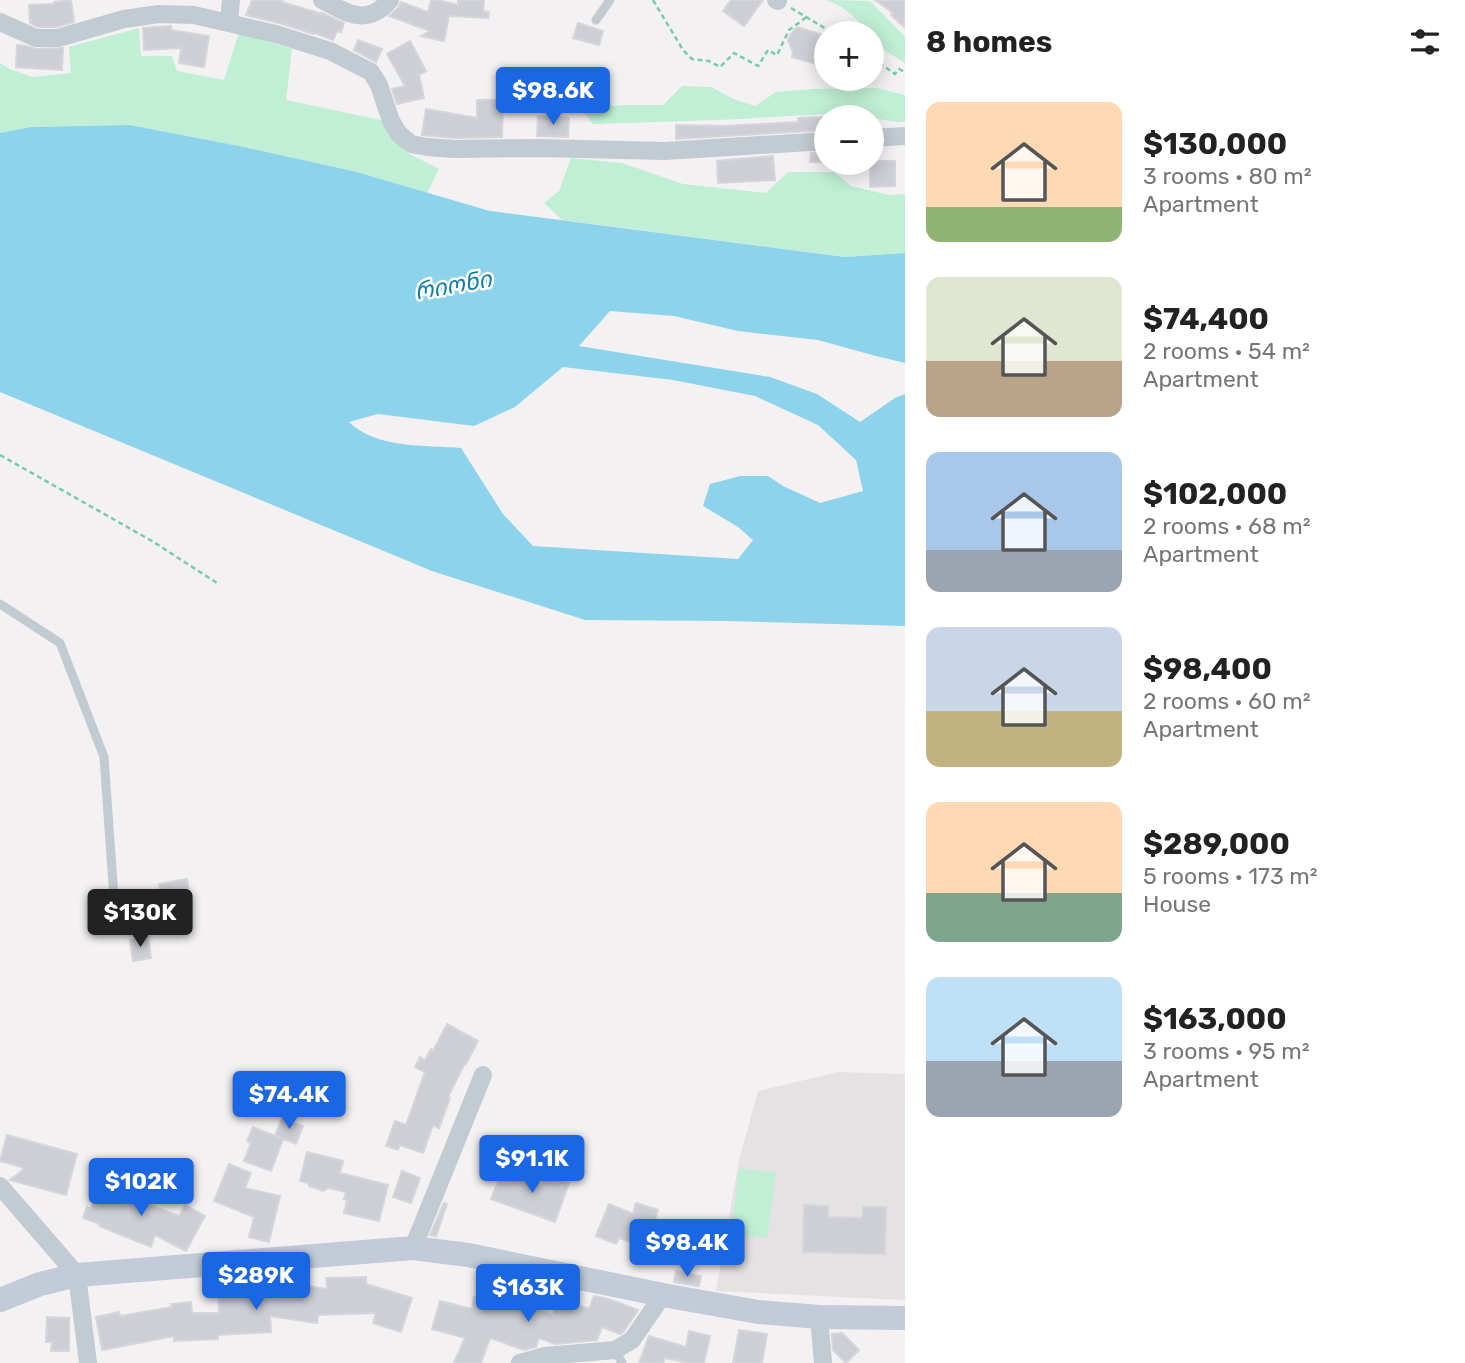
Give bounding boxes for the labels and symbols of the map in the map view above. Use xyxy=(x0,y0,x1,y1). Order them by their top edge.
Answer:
pin: $98.6K xyxy=(496,68,610,127)
water label: რიონი xyxy=(413,264,494,305)
pin: $130K xyxy=(91,890,189,949)
pin: $74.4K xyxy=(232,1072,346,1131)
pin: $91.1K xyxy=(475,1136,589,1195)
pin: $102K xyxy=(92,1158,190,1218)
pin: $98.4K xyxy=(630,1220,744,1279)
pin: $289K xyxy=(207,1252,305,1312)
pin: $163K xyxy=(479,1264,577,1324)

